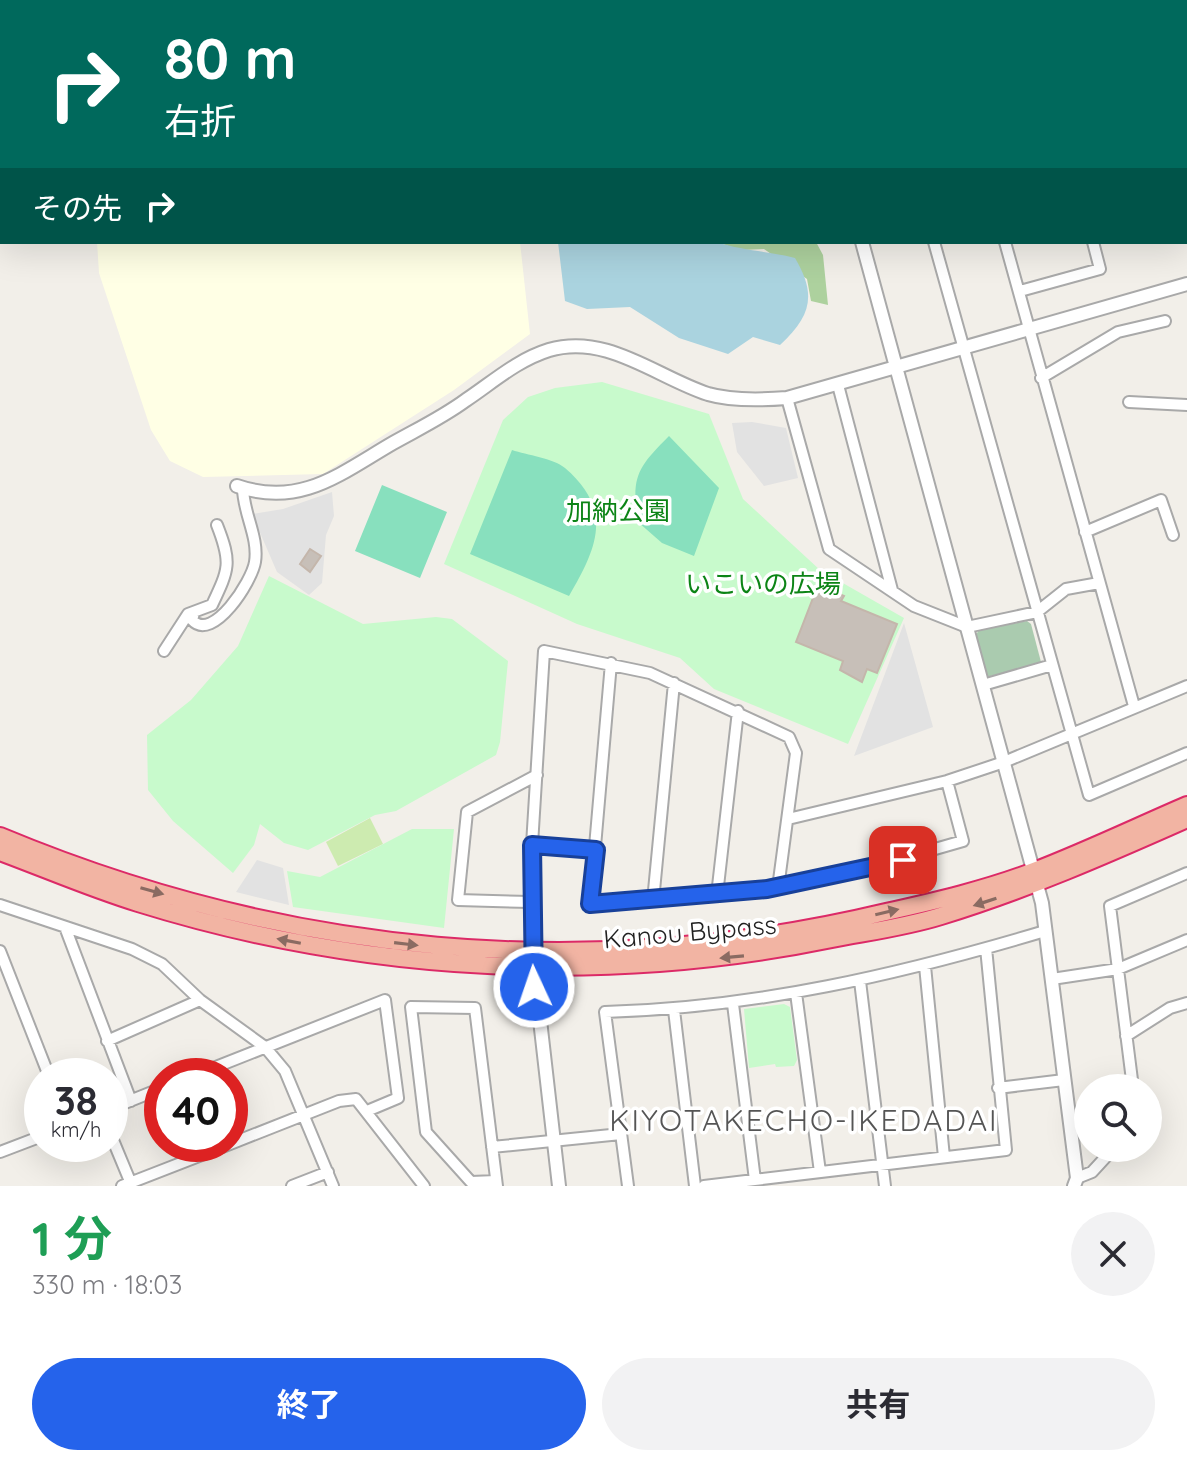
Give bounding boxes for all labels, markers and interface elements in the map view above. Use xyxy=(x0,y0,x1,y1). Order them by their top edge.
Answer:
text: 80 m xyxy=(164,23,296,93)
icon: right xyxy=(32,32,136,136)
text: 右折 xyxy=(164,98,236,143)
icon: right xyxy=(138,184,182,228)
text: その先 xyxy=(32,189,122,227)
park label: 加納公園 xyxy=(566,494,670,527)
park label: いこいの広場 xyxy=(685,567,841,600)
pin xyxy=(869,826,937,894)
icon: arrive xyxy=(881,838,925,882)
one-way arrow xyxy=(141,885,165,898)
one-way arrow xyxy=(973,896,997,908)
one-way arrow xyxy=(874,906,899,918)
street label: Kanou Bypass xyxy=(602,908,778,956)
one-way arrow xyxy=(276,934,301,947)
one-way arrow xyxy=(394,937,419,950)
position arrow xyxy=(492,945,576,1029)
one-way arrow xyxy=(719,950,744,963)
speed limit sign: 40 xyxy=(144,1058,248,1162)
map controls xyxy=(1074,1074,1162,1162)
button: search xyxy=(1074,1074,1162,1162)
text: 38 xyxy=(54,1075,98,1125)
district label: KIYOTAKECHO-IKEDADAI xyxy=(609,1101,999,1139)
text: km/h xyxy=(51,1117,101,1142)
text: 1 分 xyxy=(32,1208,112,1268)
button: close xyxy=(1071,1212,1155,1296)
text: 330 m · 18:03 xyxy=(32,1268,182,1301)
button: 終了 xyxy=(32,1358,586,1450)
button: 共有 xyxy=(602,1358,1155,1450)

